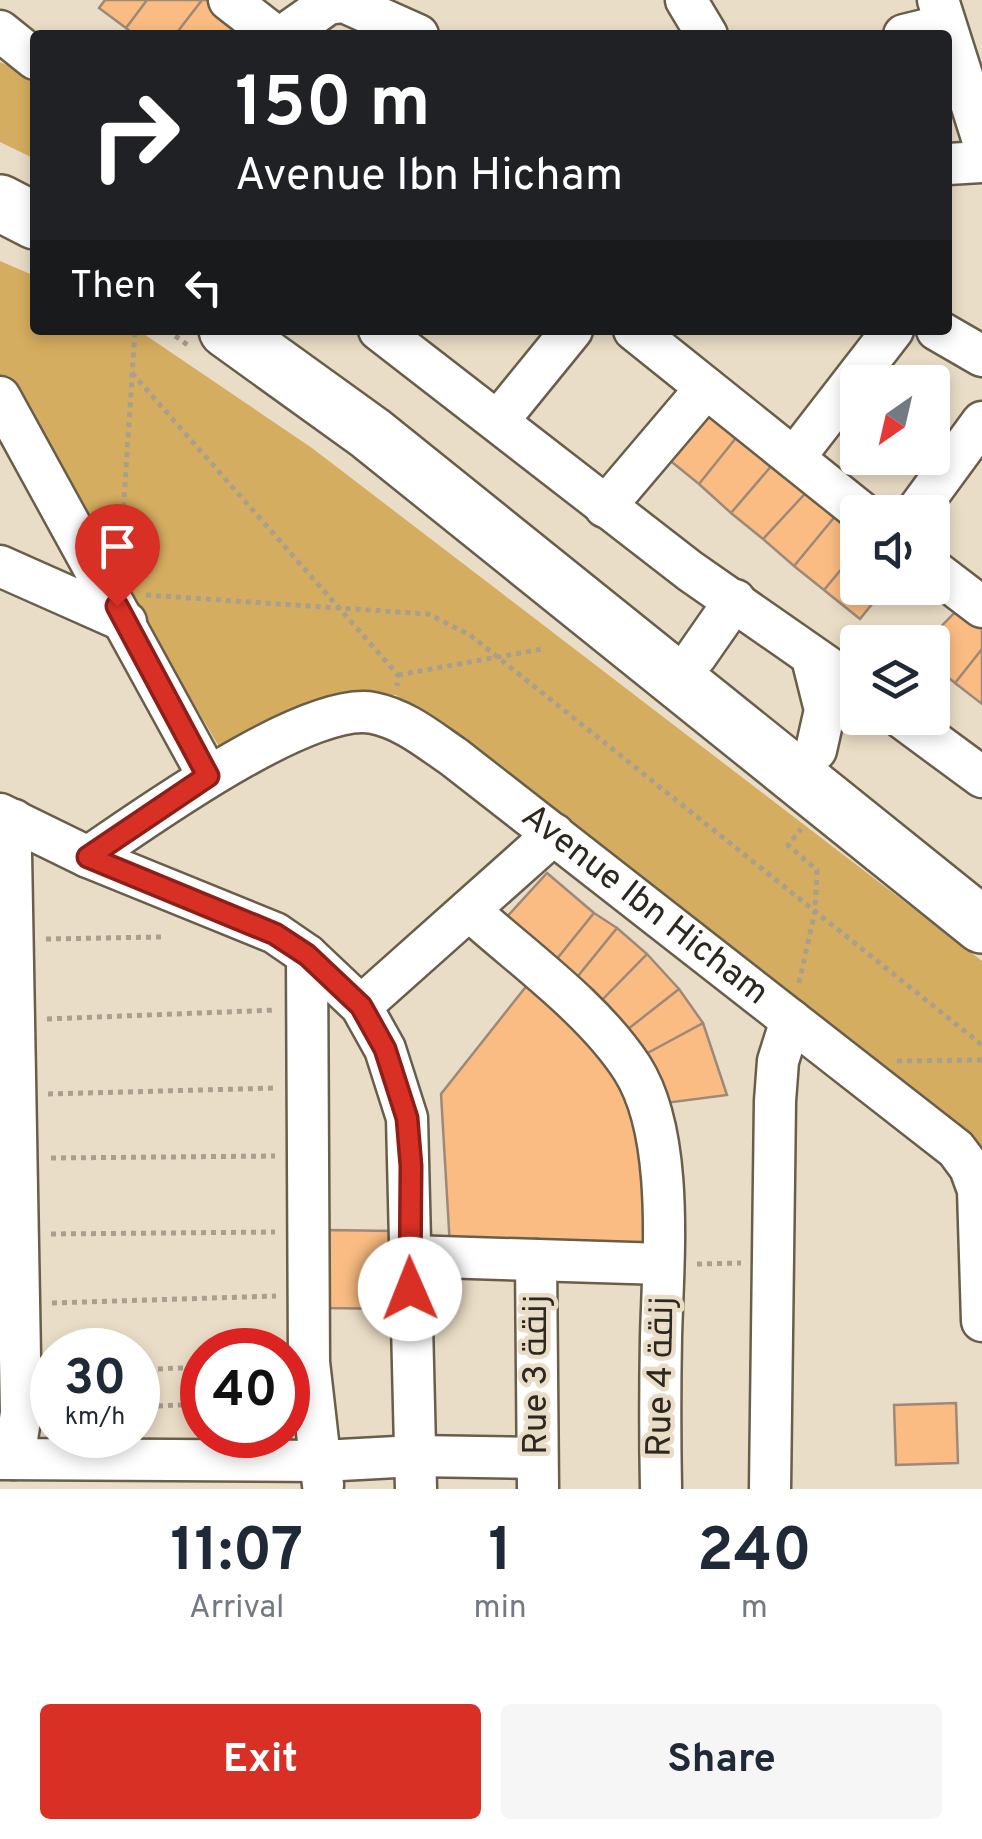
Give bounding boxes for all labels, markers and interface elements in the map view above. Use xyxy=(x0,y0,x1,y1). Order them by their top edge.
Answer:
text: 150 m xyxy=(235,62,430,151)
icon: right xyxy=(70,70,200,200)
text: Avenue Ibn Hicham xyxy=(235,149,623,206)
icon: left xyxy=(176,260,231,315)
text: Then xyxy=(70,263,156,312)
north arrow xyxy=(840,365,950,475)
map controls xyxy=(840,365,950,735)
button: sound xyxy=(840,495,950,605)
pin xyxy=(75,504,160,607)
icon: arrive xyxy=(90,519,145,574)
button: layers xyxy=(840,625,950,735)
street label: Avenue Ibn Hicham xyxy=(512,795,777,1016)
position arrow xyxy=(358,1237,462,1341)
street label: Rue 3 زنقة xyxy=(515,1295,559,1455)
street label: Rue 4 زنقة xyxy=(639,1296,685,1458)
speed limit sign: 40 xyxy=(180,1328,310,1458)
text: 30 xyxy=(64,1349,126,1412)
text: km/h xyxy=(65,1402,125,1434)
text: 11:07 xyxy=(170,1516,303,1592)
text: 1 xyxy=(488,1516,512,1592)
text: 240 xyxy=(697,1516,812,1592)
text: Arrival xyxy=(189,1589,284,1629)
text: min xyxy=(474,1589,527,1629)
text: m xyxy=(741,1589,768,1629)
button: Exit xyxy=(40,1704,481,1819)
button: Share xyxy=(501,1704,942,1819)

